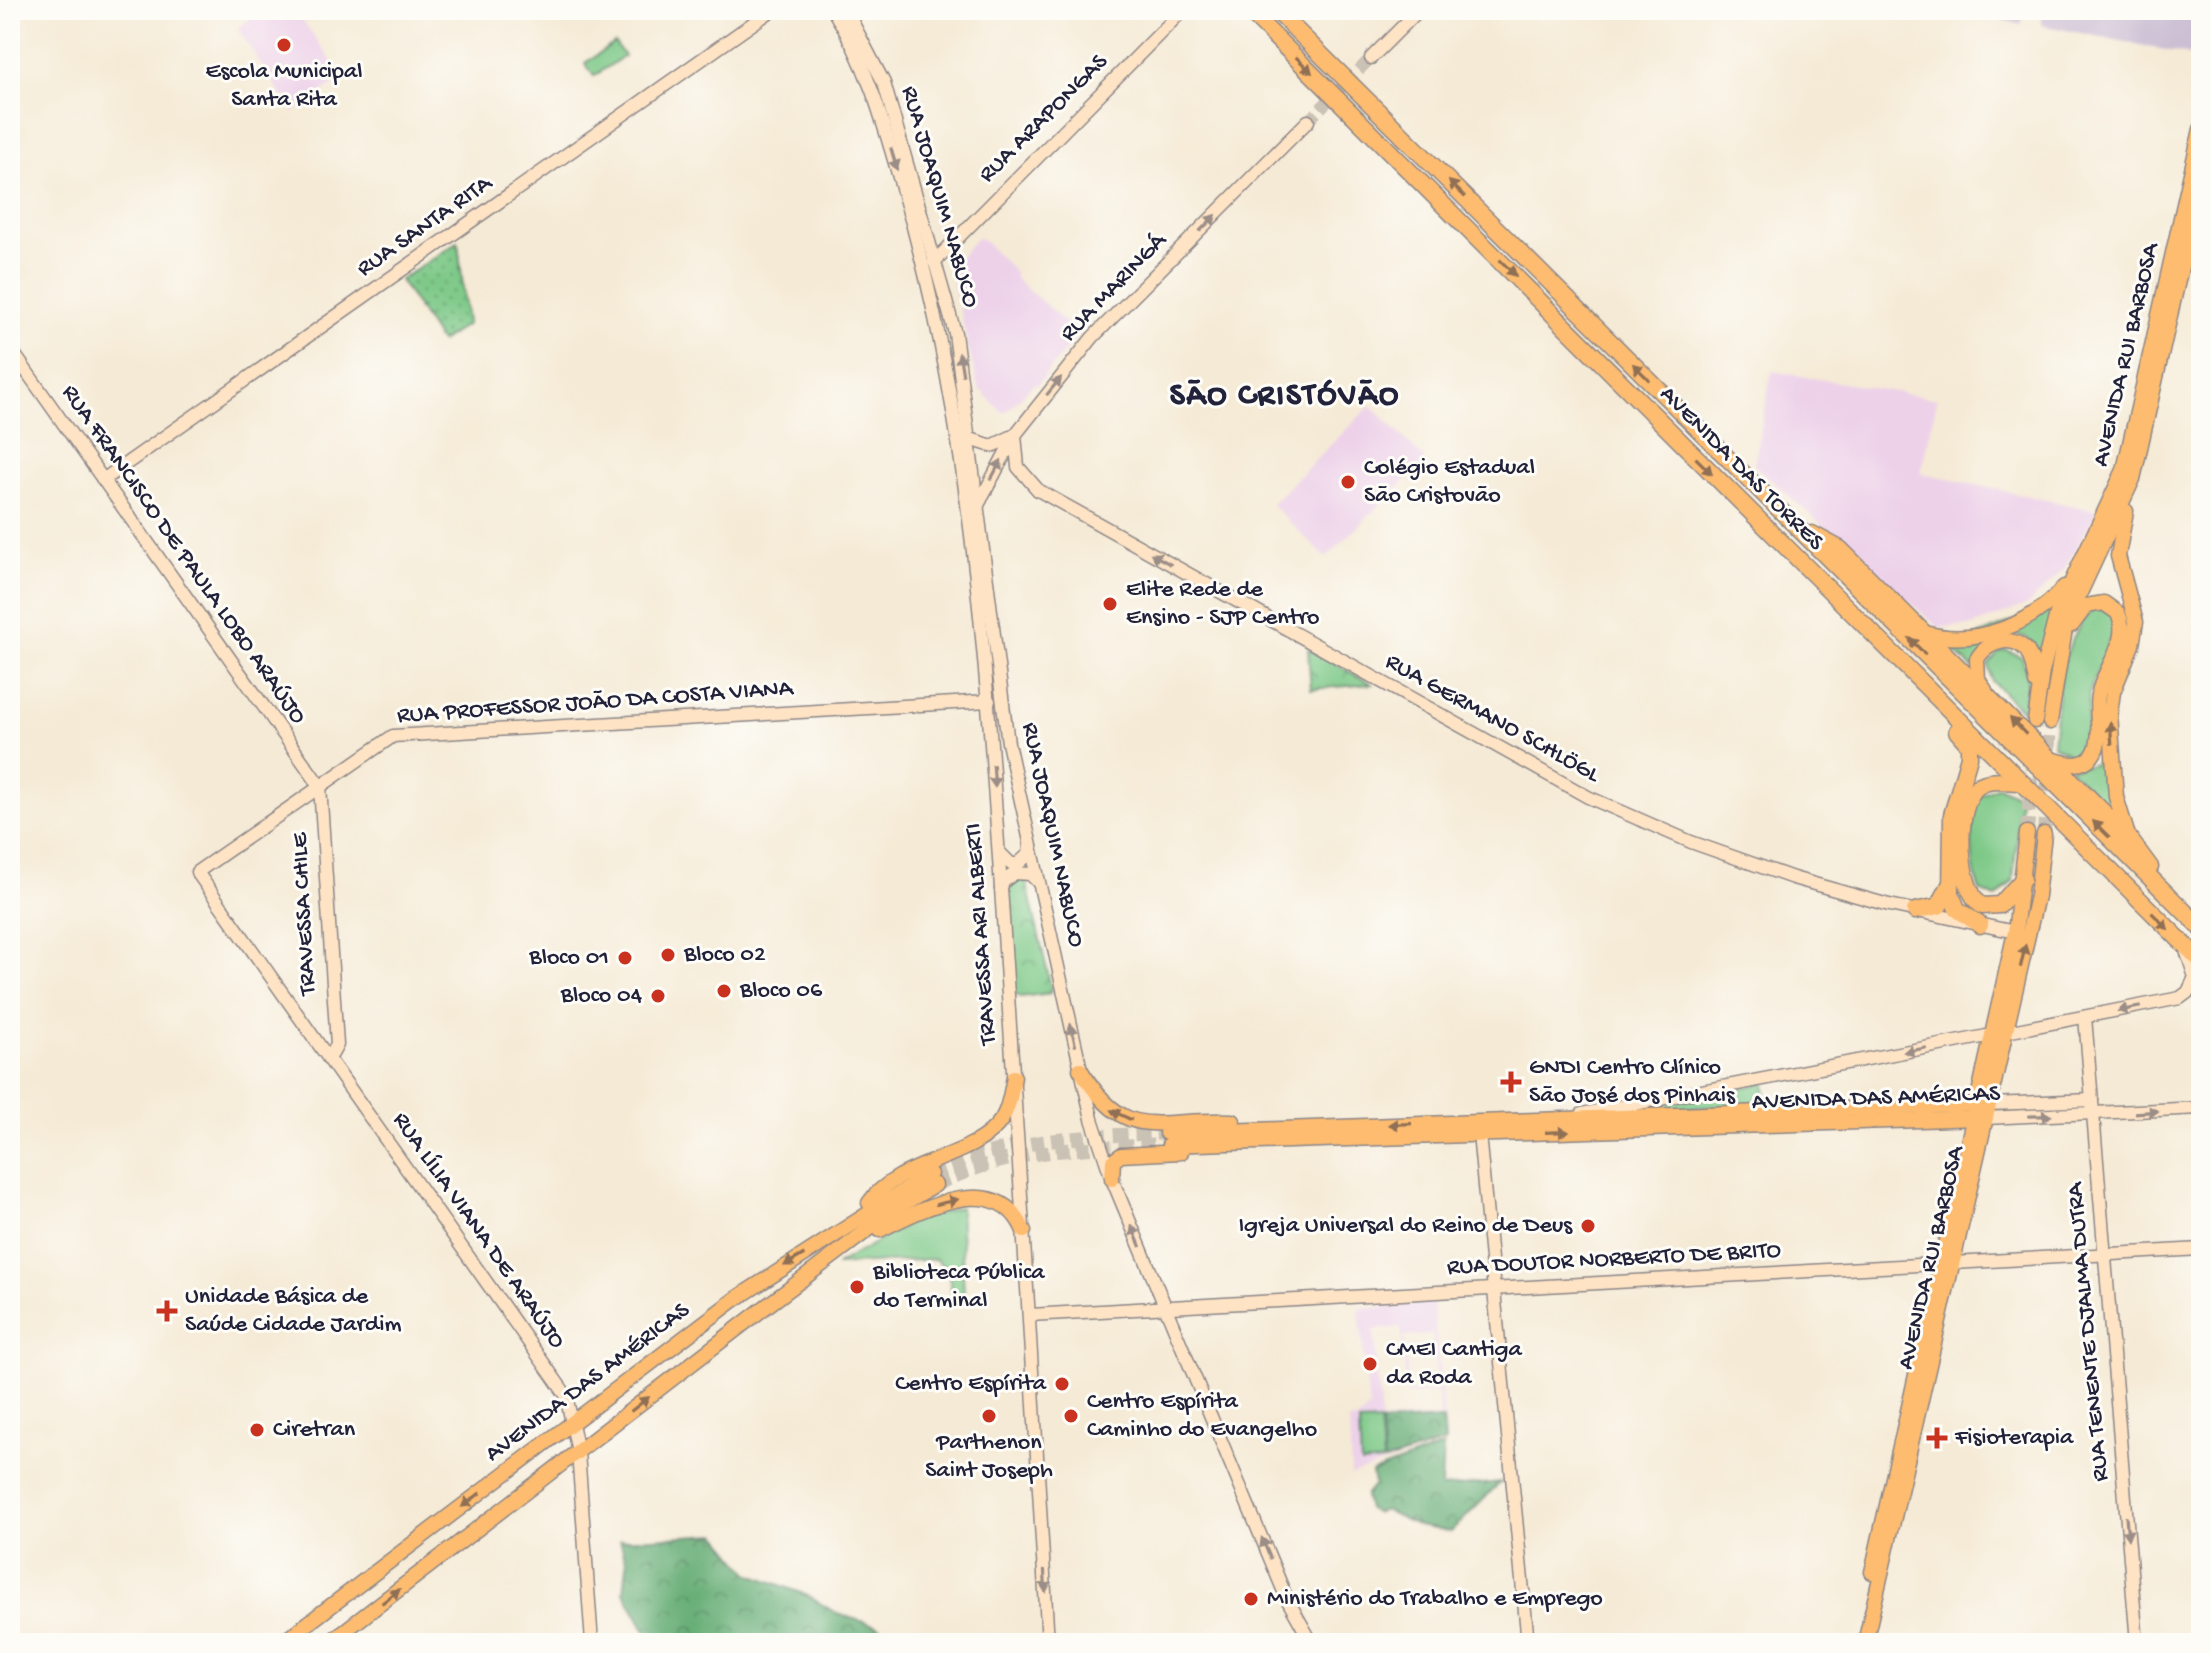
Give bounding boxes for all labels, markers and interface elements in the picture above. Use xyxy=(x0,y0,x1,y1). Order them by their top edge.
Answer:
marker: Escola Municipal Santa Rita xyxy=(275,36,293,54)
street label: RUA ARAPONGAS xyxy=(973,48,1115,190)
one-way arrow xyxy=(1294,55,1313,74)
place label: Escola Municipal Santa Rita xyxy=(206,58,363,115)
street label: RUA JOAQUIM NABUCO xyxy=(893,83,985,311)
one-way arrow xyxy=(888,148,901,172)
street label: RUA SANTA RITA xyxy=(352,169,500,284)
one-way arrow xyxy=(1448,180,1467,199)
one-way arrow xyxy=(1198,214,1217,232)
street label: RUA MARINGÁ xyxy=(1055,226,1174,349)
street label: AVENIDA RUI BARBOSA xyxy=(2087,239,2167,469)
one-way arrow xyxy=(1498,258,1517,277)
one-way arrow xyxy=(954,351,966,376)
one-way arrow xyxy=(1632,363,1651,382)
one-way arrow xyxy=(1046,376,1063,397)
district label: SÃO CRISTÓVÃO xyxy=(1170,378,1400,416)
street label: RUA FRANCISCO DE PAULA LOBO ARAÚJO xyxy=(54,380,312,730)
street label: AVENIDA DAS TORRES xyxy=(1653,381,1830,558)
place label: Colégio Estadual São Cristovão xyxy=(1364,454,1535,511)
one-way arrow xyxy=(1694,456,1713,474)
one-way arrow xyxy=(989,459,1003,481)
marker: Colégio Estadual São Cristovão xyxy=(1339,473,1357,491)
one-way arrow xyxy=(1150,552,1172,566)
place label: Elite Rede de Ensino - SJP Centro xyxy=(1126,576,1319,633)
marker: Elite Rede de Ensino - SJP Centro xyxy=(1101,595,1119,613)
one-way arrow xyxy=(1907,636,1926,655)
street label: RUA GERMANO SCHLÖGL xyxy=(1380,648,1605,791)
street label: RUA PROFESSOR JOÃO DA COSTA VIANA xyxy=(396,675,796,731)
one-way arrow xyxy=(2009,717,2028,736)
street label: RUA JOAQUIM NABUCO xyxy=(1014,720,1090,950)
one-way arrow xyxy=(2104,720,2117,745)
one-way arrow xyxy=(988,764,1001,789)
one-way arrow xyxy=(2092,820,2111,839)
street label: TRAVESSA ARI ALBERTI xyxy=(960,822,1004,1048)
street label: TRAVESSA CHILE xyxy=(286,831,324,998)
one-way arrow xyxy=(2150,911,2169,930)
place label: Bloco 02 xyxy=(683,941,766,970)
place label: Bloco 01 xyxy=(528,944,609,973)
one-way arrow xyxy=(2018,944,2030,969)
marker: Bloco 02 xyxy=(659,946,677,964)
marker: Bloco 01 xyxy=(616,949,634,967)
place label: Bloco 06 xyxy=(739,977,823,1006)
place label: Bloco 04 xyxy=(560,982,643,1011)
marker: Bloco 06 xyxy=(715,982,733,1000)
marker: Bloco 04 xyxy=(649,987,667,1005)
one-way arrow xyxy=(2116,1003,2141,1016)
one-way arrow xyxy=(1066,1022,1079,1047)
one-way arrow xyxy=(1902,1044,1927,1057)
place label: GNDI Centro Clínico São José dos Pinhais xyxy=(1529,1054,1736,1111)
marker: GNDI Centro Clínico São José dos Pinhais xyxy=(1500,1071,1522,1093)
street label: AVENIDA DAS AMÉRICAS xyxy=(1751,1080,2001,1118)
one-way arrow xyxy=(2135,1105,2160,1118)
street label: RUA LÍLIA VIANA DE ARAÚJO xyxy=(385,1107,571,1355)
one-way arrow xyxy=(1109,1108,1132,1122)
one-way arrow xyxy=(2028,1110,2053,1123)
one-way arrow xyxy=(1387,1117,1412,1130)
one-way arrow xyxy=(1545,1125,1570,1138)
street label: AVENIDA RUI BARBOSA xyxy=(1892,1142,1972,1372)
street label: RUA TENENTE DJALMA DUTRA xyxy=(2061,1180,2117,1483)
one-way arrow xyxy=(935,1195,960,1208)
place label: Igreja Universal do Reino de Deus xyxy=(1238,1212,1573,1241)
marker: Igreja Universal do Reino de Deus xyxy=(1579,1217,1597,1235)
one-way arrow xyxy=(1130,1224,1143,1247)
street label: RUA DOUTOR NORBERTO DE BRITO xyxy=(1446,1237,1782,1283)
one-way arrow xyxy=(783,1253,805,1267)
place label: Biblioteca Pública do Terminal xyxy=(872,1259,1045,1316)
marker: Biblioteca Pública do Terminal xyxy=(848,1278,866,1296)
place label: Unidade Básica de Saúde Cidade Jardim xyxy=(185,1283,401,1340)
street label: AVENIDA DAS AMÉRICAS xyxy=(480,1296,697,1469)
marker: Unidade Básica de Saúde Cidade Jardim xyxy=(156,1300,178,1322)
place label: CMEI Cantiga da Roda xyxy=(1386,1336,1522,1393)
marker: CMEI Cantiga da Roda xyxy=(1361,1355,1379,1373)
place label: Centro Espírita xyxy=(895,1370,1047,1399)
marker: Centro Espírita xyxy=(1053,1375,1071,1393)
place label: Centro Espírita Caminho do Evangelho xyxy=(1087,1388,1317,1445)
one-way arrow xyxy=(630,1396,650,1412)
marker: Parthenon Saint Joseph xyxy=(980,1407,998,1425)
marker: Centro Espírita Caminho do Evangelho xyxy=(1062,1407,1080,1425)
place label: Ciretran xyxy=(273,1416,356,1445)
marker: Ciretran xyxy=(248,1421,266,1439)
place label: Fisioterapia xyxy=(1954,1424,2074,1453)
marker: Fisioterapia xyxy=(1926,1427,1948,1449)
place label: Parthenon Saint Joseph xyxy=(925,1429,1053,1486)
one-way arrow xyxy=(461,1491,481,1507)
one-way arrow xyxy=(2121,1516,2134,1541)
one-way arrow xyxy=(1259,1536,1272,1560)
one-way arrow xyxy=(1039,1569,1052,1594)
place label: Ministério do Trabalho e Emprego xyxy=(1267,1585,1603,1614)
one-way arrow xyxy=(381,1588,401,1604)
marker: Ministério do Trabalho e Emprego xyxy=(1242,1590,1260,1608)

